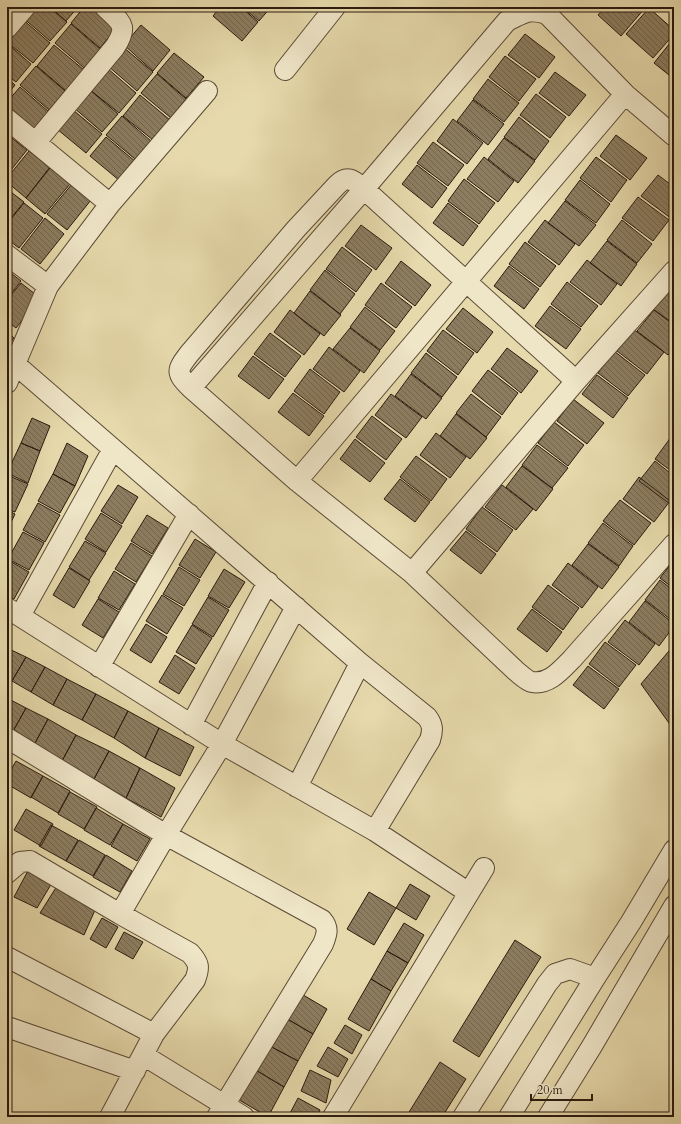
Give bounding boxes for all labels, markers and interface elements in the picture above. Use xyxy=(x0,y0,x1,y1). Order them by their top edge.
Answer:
scale bar xyxy=(531,1076,592,1102)
text: 20 m xyxy=(537,1082,564,1098)

